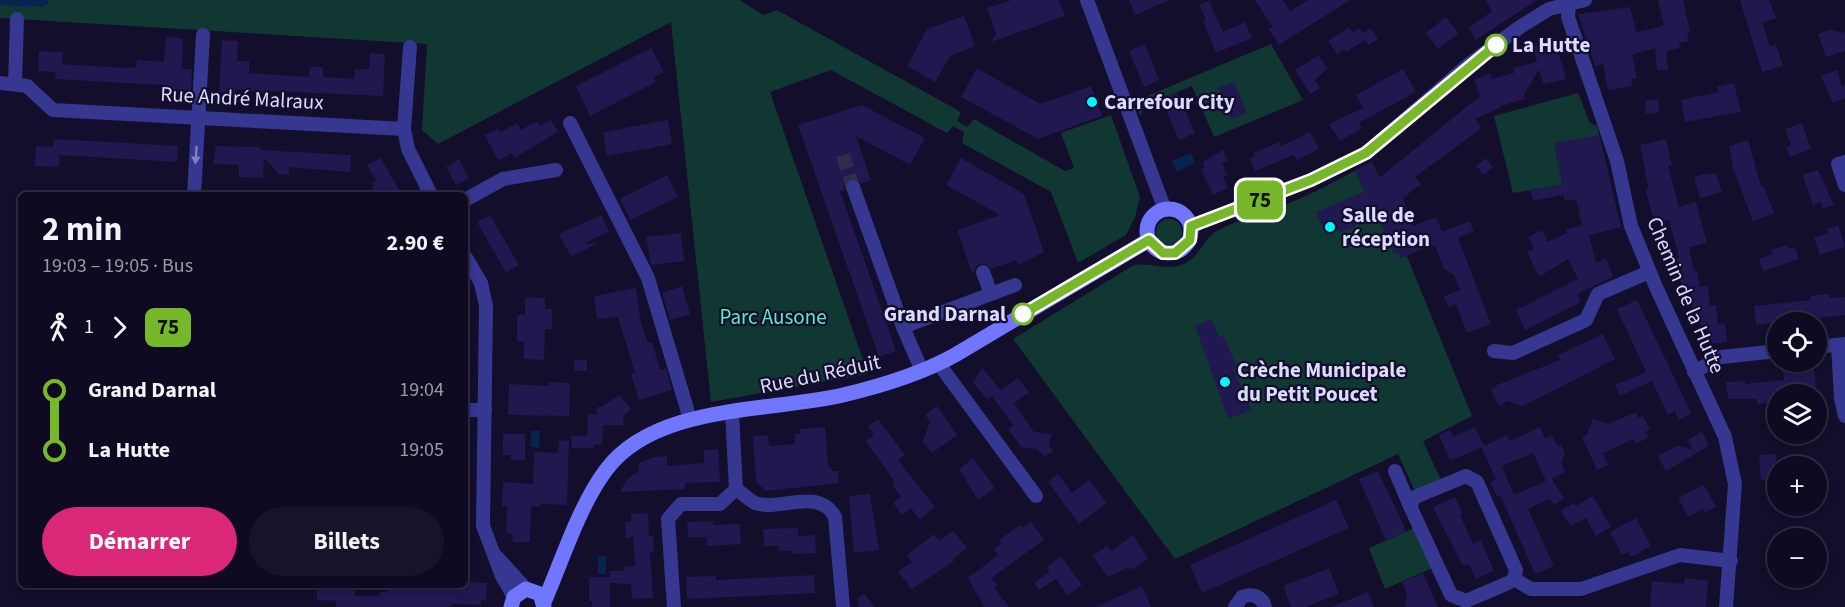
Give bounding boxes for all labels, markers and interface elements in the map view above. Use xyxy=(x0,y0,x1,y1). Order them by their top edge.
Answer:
place label: La Hutte xyxy=(1512,30,1591,60)
marker: La Hutte xyxy=(1485,34,1507,56)
street label: Rue André Malraux xyxy=(160,79,325,117)
place label: Carrefour City xyxy=(1104,87,1235,117)
marker: Carrefour City xyxy=(1085,95,1099,109)
one-way arrow xyxy=(191,146,201,165)
line badge: 75 xyxy=(1233,180,1287,220)
text: 75 xyxy=(1249,185,1271,215)
place label: Salle de réception xyxy=(1342,200,1430,254)
text: 2 min xyxy=(42,206,122,253)
street label: Chemin de la Hutte xyxy=(1639,212,1733,378)
marker: Salle de réception xyxy=(1323,220,1337,234)
text: 2.90 € xyxy=(387,227,444,259)
text: 19:03 – 19:05 · Bus xyxy=(42,252,193,280)
place label: Grand Darnal xyxy=(884,299,1006,329)
park label: Parc Ausone xyxy=(719,302,827,332)
marker: Grand Darnal xyxy=(1012,303,1034,325)
icon: walk xyxy=(42,311,75,344)
icon: forward xyxy=(103,311,136,344)
text: 75 xyxy=(157,312,179,342)
map controls xyxy=(1767,312,1827,588)
button: locate xyxy=(1767,312,1827,372)
text: 1 xyxy=(84,313,94,341)
street label: Rue du Réduit xyxy=(757,347,883,401)
place label: Crèche Municipale du Petit Poucet xyxy=(1237,355,1406,409)
text: Grand Darnal xyxy=(88,374,216,406)
marker: Crèche Municipale du Petit Poucet xyxy=(1218,375,1232,389)
text: 19:04 xyxy=(399,376,444,404)
button: layers xyxy=(1767,384,1827,444)
text: La Hutte xyxy=(88,434,170,466)
text: 19:05 xyxy=(399,436,444,464)
button: + xyxy=(1767,456,1827,516)
button: Démarrer xyxy=(42,507,237,576)
button: Billets xyxy=(249,507,444,576)
button: − xyxy=(1767,528,1827,588)

